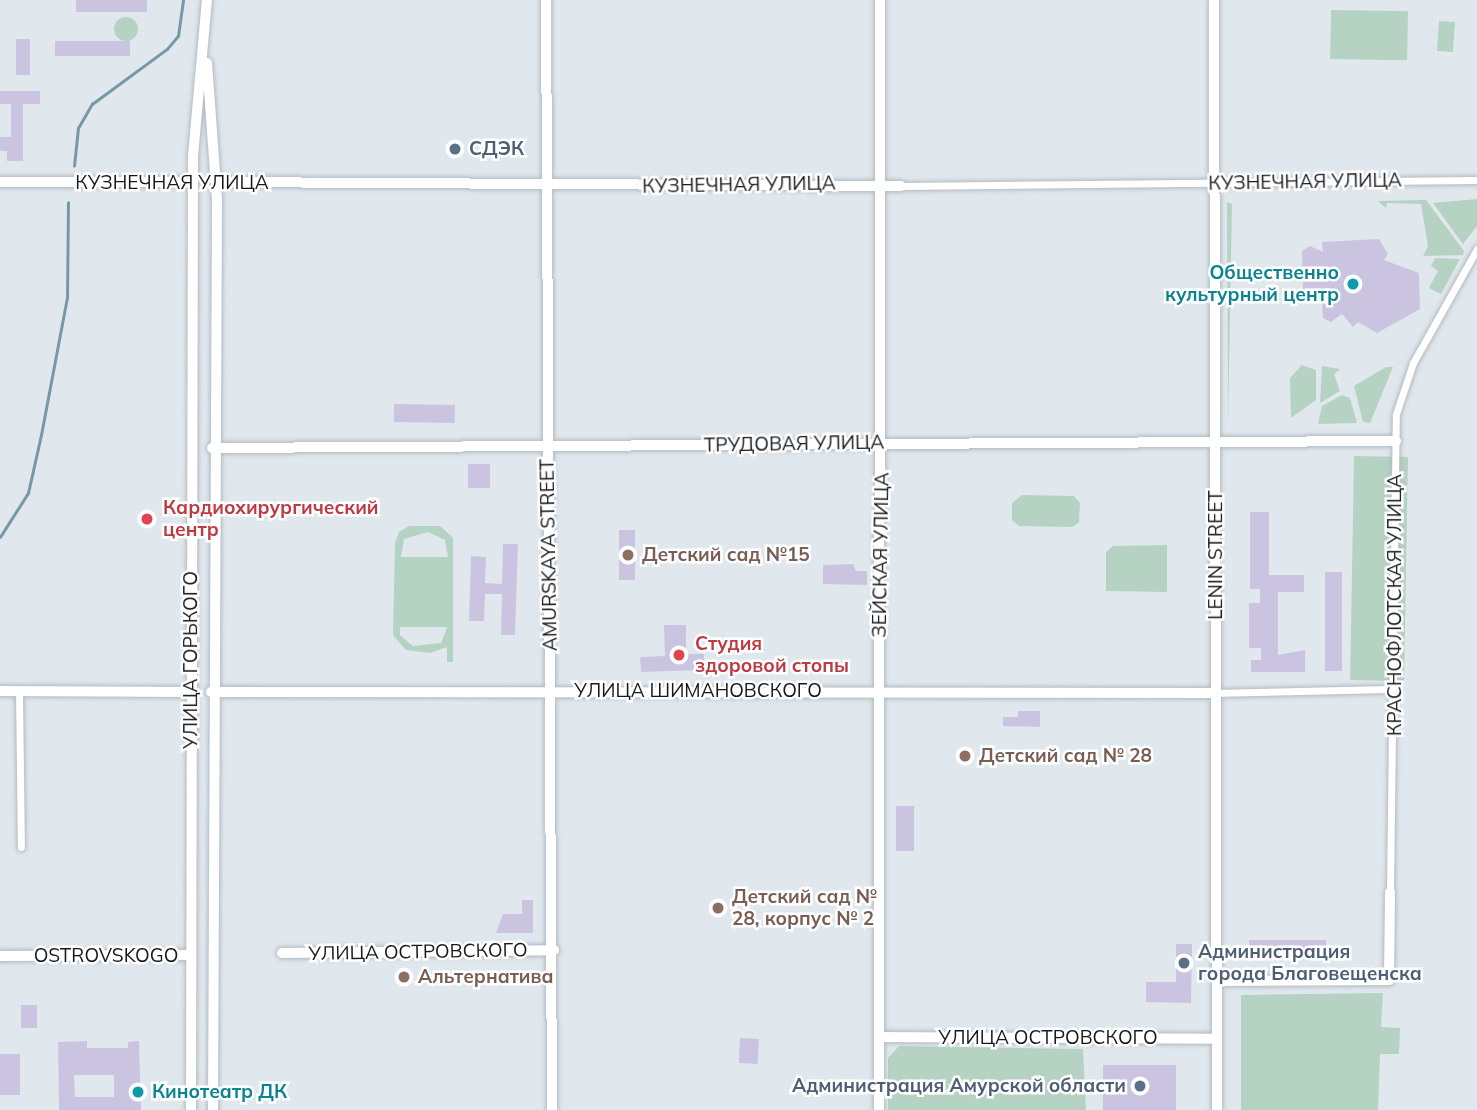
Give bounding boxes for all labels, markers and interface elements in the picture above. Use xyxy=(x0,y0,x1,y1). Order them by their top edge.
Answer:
place label: СДЭК xyxy=(469,138,524,160)
marker: СДЭК xyxy=(447,141,463,157)
street label: КУЗНЕЧНАЯ УЛИЦА xyxy=(1208,169,1402,195)
street label: КУЗНЕЧНАЯ УЛИЦА xyxy=(75,172,269,194)
street label: КУЗНЕЧНАЯ УЛИЦА xyxy=(642,172,836,198)
place label: Общественно культурный центр xyxy=(1165,262,1339,306)
marker: Общественно культурный центр xyxy=(1345,276,1361,292)
street label: ТРУДОВАЯ УЛИЦА xyxy=(704,431,884,457)
street label: AMURSKAYA STREET xyxy=(536,459,562,651)
street label: ЗЕЙСКАЯ УЛИЦА xyxy=(868,472,894,638)
street label: КРАСНОФЛОТСКАЯ УЛИЦА xyxy=(1384,474,1406,736)
street label: LENIN STREET xyxy=(1205,490,1227,620)
place label: Кардиохирургический центр xyxy=(163,497,379,541)
marker: Кардиохирургический центр xyxy=(137,509,157,529)
place label: Детский сад №15 xyxy=(642,544,810,566)
marker: Детский сад №15 xyxy=(620,547,636,563)
street label: УЛИЦА ГОРЬКОГО xyxy=(180,571,202,749)
place label: Студия здоровой стопы xyxy=(695,633,849,677)
marker: Студия здоровой стопы xyxy=(669,645,689,665)
street label: УЛИЦА ШИМАНОВСКОГО xyxy=(574,680,822,702)
place label: Детский сад № 28 xyxy=(979,745,1152,767)
marker: Детский сад № 28 xyxy=(957,748,973,764)
place label: Детский сад № 28, корпус № 2 xyxy=(732,886,877,930)
marker: Детский сад № 28, корпус № 2 xyxy=(710,900,726,916)
street label: УЛИЦА ОСТРОВСКОГО xyxy=(308,939,528,965)
place label: Администрация города Благовещенска xyxy=(1198,941,1422,985)
street label: OSTROVSKOGO xyxy=(34,945,178,967)
marker: Администрация города Благовещенска xyxy=(1176,955,1192,971)
place label: Альтернатива xyxy=(418,966,554,988)
marker: Альтернатива xyxy=(396,969,412,985)
street label: УЛИЦА ОСТРОВСКОГО xyxy=(938,1027,1158,1049)
place label: Администрация Амурской области xyxy=(792,1075,1126,1097)
marker: Администрация Амурской области xyxy=(1132,1078,1148,1094)
place label: Кинотеатр ДК xyxy=(152,1081,287,1103)
marker: Кинотеатр ДК xyxy=(130,1084,146,1100)

